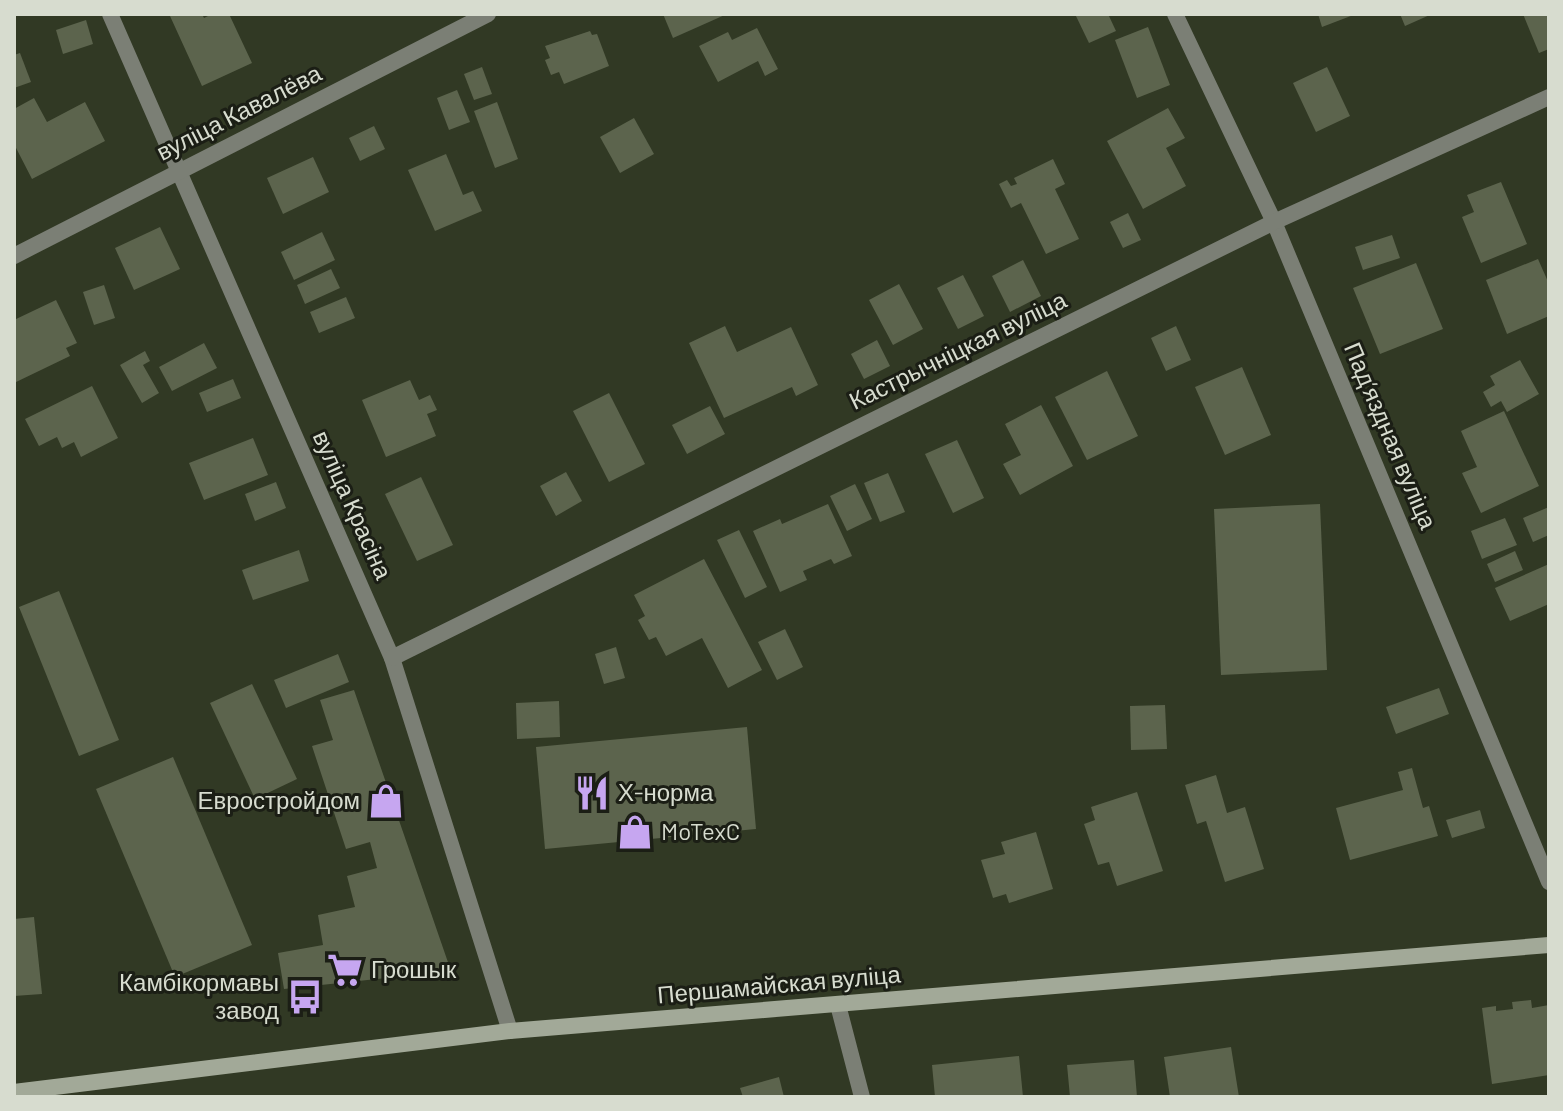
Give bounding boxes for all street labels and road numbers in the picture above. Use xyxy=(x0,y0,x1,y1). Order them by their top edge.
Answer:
street label: вуліца Кавалёва xyxy=(151,57,326,166)
street label: Кастрычніцкая вуліца xyxy=(844,284,1071,415)
street label: Падʼяздная вуліца xyxy=(1339,338,1444,534)
street label: вуліца Красіна xyxy=(308,426,399,584)
street label: Першамайская вуліца xyxy=(656,958,902,1009)

